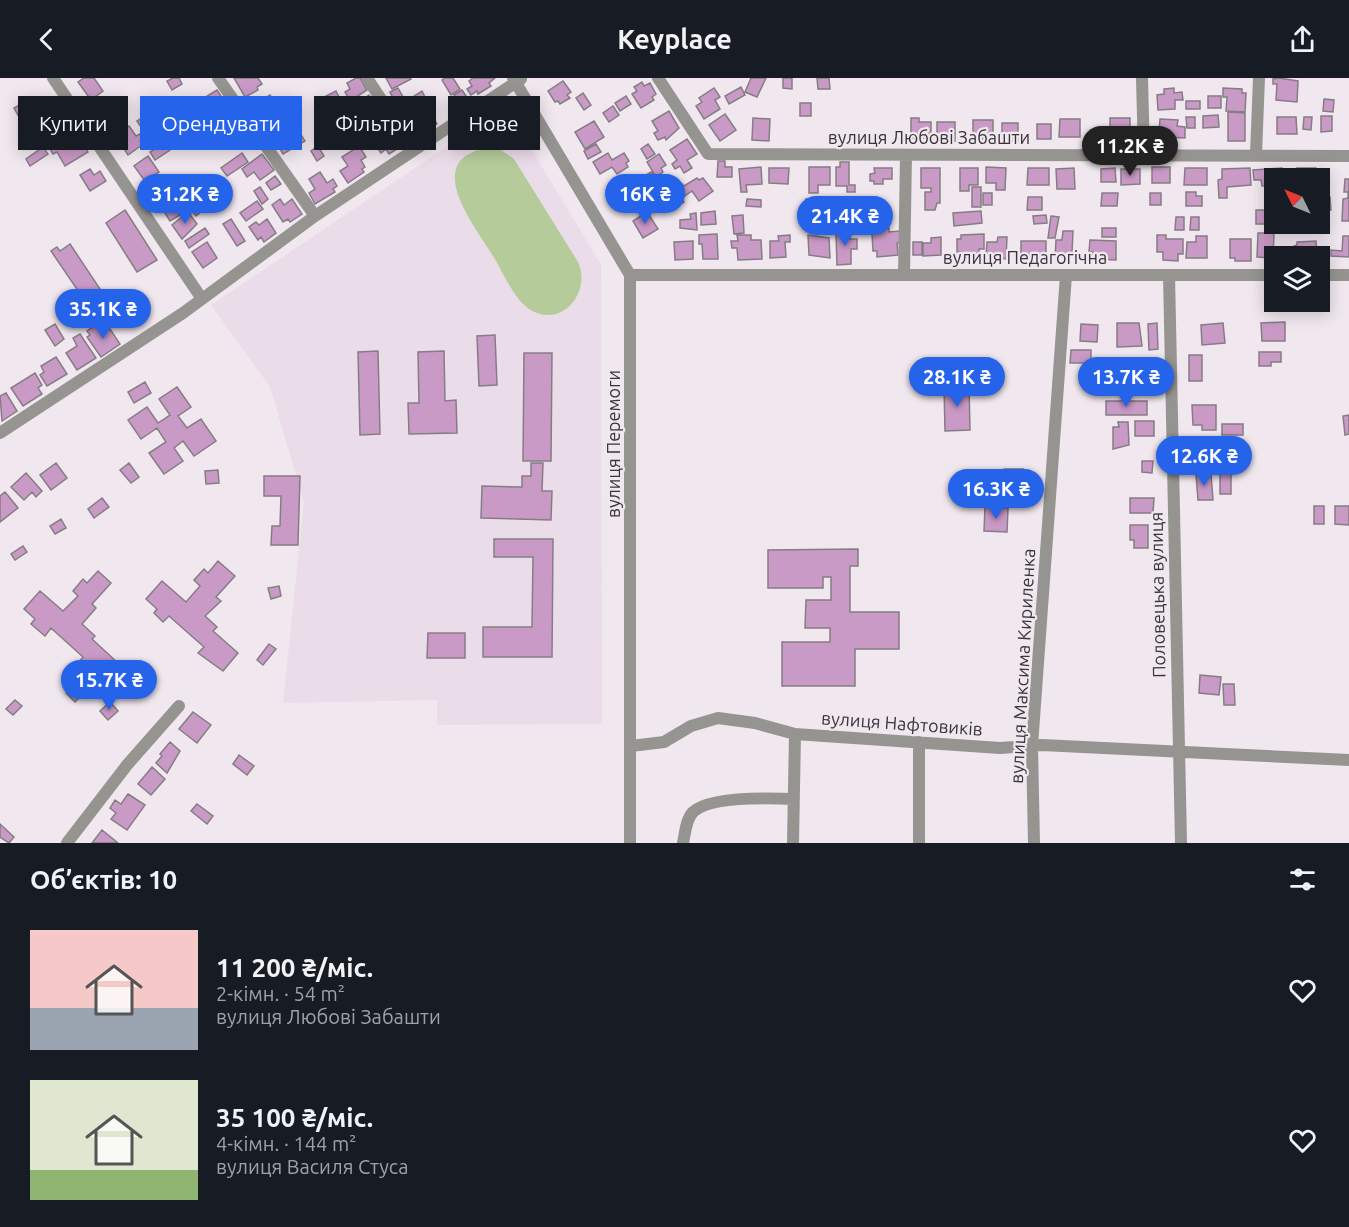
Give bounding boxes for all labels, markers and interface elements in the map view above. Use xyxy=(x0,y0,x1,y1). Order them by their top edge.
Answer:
icon: back xyxy=(30,23,63,56)
icon: share xyxy=(1286,23,1319,56)
text: Keyplace xyxy=(617,24,732,54)
chip: Купити xyxy=(18,96,128,150)
chip: Орендувати xyxy=(140,96,302,150)
chip: Фільтри xyxy=(314,96,436,150)
chip: Нове xyxy=(448,96,540,150)
pin: 11.2K ₴ xyxy=(1075,126,1185,177)
street label: вулиця Любові Забашти xyxy=(828,127,1030,147)
text: 11.2K ₴ xyxy=(1096,134,1164,157)
north arrow xyxy=(1264,168,1330,234)
map controls xyxy=(1264,168,1330,312)
pin: 31.2K ₴ xyxy=(130,174,240,225)
pin: 16K ₴ xyxy=(603,174,687,225)
text: 31.2K ₴ xyxy=(151,182,219,205)
text: 16K ₴ xyxy=(619,182,671,205)
pin: 21.4K ₴ xyxy=(790,196,900,247)
text: 21.4K ₴ xyxy=(811,204,879,227)
button: layers xyxy=(1264,246,1330,312)
street label: вулиця Педагогічна xyxy=(943,247,1107,267)
pin: 35.1K ₴ xyxy=(48,289,158,340)
text: 35.1K ₴ xyxy=(69,297,137,320)
pin: 28.1K ₴ xyxy=(902,357,1012,408)
pin: 13.7K ₴ xyxy=(1071,357,1181,408)
text: 28.1K ₴ xyxy=(923,365,991,388)
text: 13.7K ₴ xyxy=(1092,365,1160,388)
street label: вулиця Перемоги xyxy=(603,370,623,518)
pin: 12.6K ₴ xyxy=(1149,436,1259,487)
text: 12.6K ₴ xyxy=(1170,444,1238,467)
pin: 16.3K ₴ xyxy=(941,469,1051,520)
text: 16.3K ₴ xyxy=(962,477,1030,500)
street label: Половецька вулиця xyxy=(1146,512,1168,678)
street label: вулиця Максима Кириленка xyxy=(1006,548,1038,784)
pin: 15.7K ₴ xyxy=(54,660,164,711)
text: 15.7K ₴ xyxy=(75,668,143,691)
street label: вулиця Нафтовиків xyxy=(821,707,983,739)
icon: filters xyxy=(1286,863,1319,896)
text: Об’єктів: 10 xyxy=(30,865,177,894)
text: 11 200 ₴/міс. xyxy=(216,953,373,982)
icon: home xyxy=(78,954,150,1026)
icon: heart xyxy=(1286,974,1319,1007)
text: 2-кімн. · 54 m² xyxy=(216,982,345,1005)
text: вулиця Любові Забашти xyxy=(216,1005,441,1028)
text: 35 100 ₴/міс. xyxy=(216,1103,373,1132)
icon: home xyxy=(78,1104,150,1176)
icon: heart xyxy=(1286,1124,1319,1157)
text: 4-кімн. · 144 m² xyxy=(216,1132,356,1155)
text: вулиця Василя Стуса xyxy=(216,1155,408,1178)

